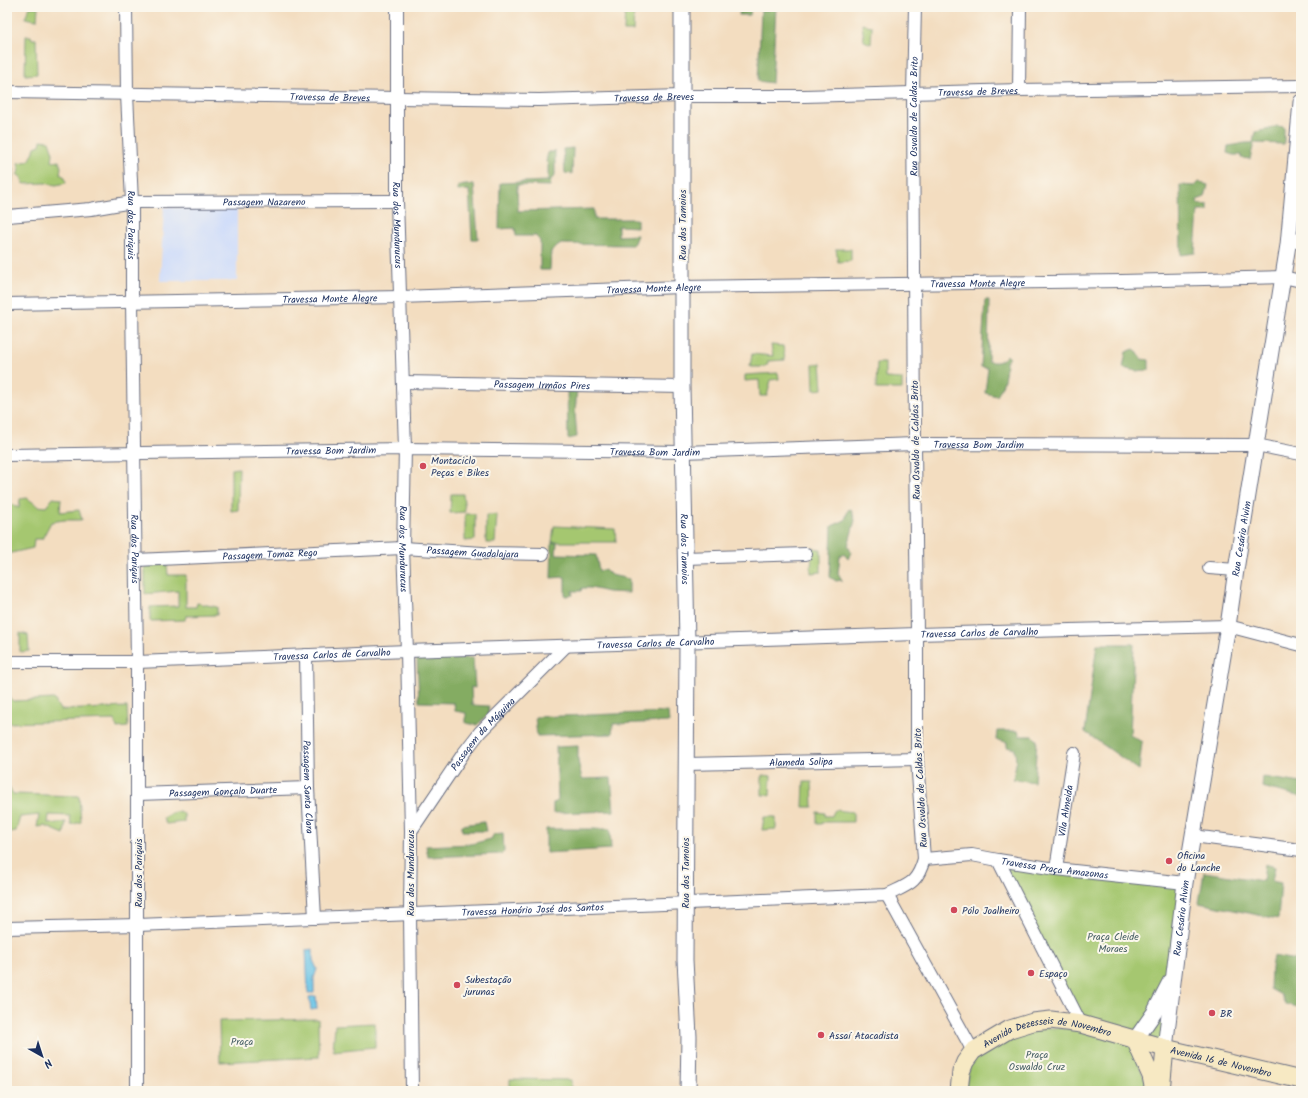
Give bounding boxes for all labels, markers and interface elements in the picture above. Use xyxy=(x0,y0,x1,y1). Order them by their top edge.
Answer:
street label: Rua Osvaldo de Caldas Brito xyxy=(906,56,923,176)
street label: Travessa de Breves xyxy=(938,83,1019,101)
street label: Travessa de Breves xyxy=(290,89,371,106)
street label: Travessa de Breves xyxy=(614,89,695,107)
street label: Rua dos Mundurucus xyxy=(388,182,406,269)
street label: Rua dos Tamoios xyxy=(675,189,691,260)
street label: Rua dos Pariquis xyxy=(122,190,139,260)
street label: Passagem Nazareno xyxy=(223,194,306,211)
street label: Travessa Monte Alegre xyxy=(930,275,1026,293)
street label: Travessa Monte Alegre xyxy=(606,280,702,299)
street label: Travessa Monte Alegre xyxy=(282,290,378,308)
street label: Passagem Irmãos Pires xyxy=(494,377,591,394)
street label: Rua Osvaldo de Caldas Brito xyxy=(907,380,925,500)
street label: Travessa Bom Jardim xyxy=(934,437,1024,453)
street label: Travessa Bom Jardim xyxy=(286,442,376,460)
street label: Travessa Bom Jardim xyxy=(610,444,700,461)
place label: Montaciclo Peças e Bikes xyxy=(431,453,490,481)
marker: Montaciclo Peças e Bikes xyxy=(418,461,428,471)
street label: Rua Cesário Alvim xyxy=(1228,500,1256,578)
street label: Rua dos Mundurucus xyxy=(394,505,412,593)
street label: Rua dos Tamoios xyxy=(675,513,693,585)
street label: Rua dos Pariquis xyxy=(126,514,143,584)
street label: Passagem Guadalajara xyxy=(426,542,519,563)
street label: Passagem Tomaz Rego xyxy=(222,545,318,565)
street label: Travessa Carlos de Carvalho xyxy=(921,624,1039,643)
street label: Travessa Carlos de Carvalho xyxy=(597,634,715,654)
street label: Travessa Carlos de Carvalho xyxy=(273,645,391,665)
street label: Passagem da Máquina xyxy=(447,694,520,774)
street label: Rua Osvaldo de Caldas Brito xyxy=(910,727,932,848)
street label: Passagem Santa Clara xyxy=(298,740,317,835)
street label: Alameda Solipa xyxy=(769,754,833,771)
street label: Passagem Gonçalo Duarte xyxy=(169,782,278,802)
street label: Vila Almeida xyxy=(1054,784,1078,838)
street label: Rua dos Mundurucus xyxy=(403,829,419,916)
street label: Rua dos Tamoios xyxy=(678,837,694,908)
street label: Rua dos Pariquis xyxy=(131,838,147,908)
place label: Oficina do Lanche xyxy=(1177,848,1221,876)
street label: Travessa Praça Amazonas xyxy=(1000,854,1110,884)
marker: Oficina do Lanche xyxy=(1164,856,1174,866)
street label: Rua Cesário Alvim xyxy=(1169,879,1194,957)
street label: Travessa Honório José dos Santos xyxy=(461,899,605,921)
place label: Pólo Joalheiro xyxy=(962,903,1020,919)
marker: Pólo Joalheiro xyxy=(949,905,959,915)
park label: Praça Cleide Moraes xyxy=(1087,929,1139,957)
place label: Espaço xyxy=(1039,966,1068,982)
marker: Espaço xyxy=(1026,968,1036,978)
place label: Subestação jurunas xyxy=(462,972,512,1000)
marker: Subestação jurunas xyxy=(452,980,462,990)
place label: BR xyxy=(1220,1006,1232,1022)
marker: BR xyxy=(1207,1008,1217,1018)
street label: Avenida Dezesseis de Novembro xyxy=(980,1013,1113,1052)
place label: Assaí Atacadista xyxy=(829,1028,899,1044)
marker: Assaí Atacadista xyxy=(816,1030,826,1040)
park label: Praça xyxy=(231,1034,254,1050)
north arrow xyxy=(22,1036,62,1076)
street label: Avenida 16 de Novembro xyxy=(1169,1043,1274,1082)
park label: Praça Oswaldo Cruz xyxy=(1009,1047,1066,1075)
text: N xyxy=(39,1054,56,1072)

